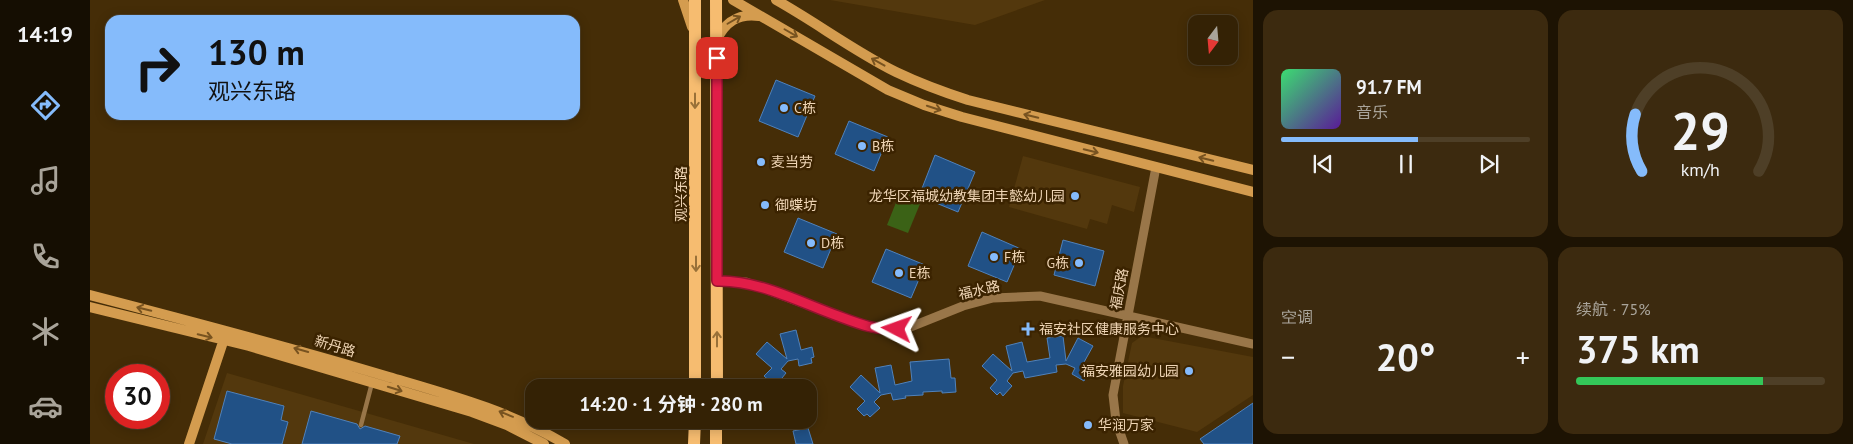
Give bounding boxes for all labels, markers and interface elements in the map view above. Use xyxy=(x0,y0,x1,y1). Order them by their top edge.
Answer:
one-way arrow xyxy=(727,15,742,25)
north arrow xyxy=(1188,15,1238,65)
map controls xyxy=(1188,15,1238,65)
text: 14:19 xyxy=(17,20,73,48)
text: 130 m xyxy=(208,29,305,75)
one-way arrow xyxy=(783,29,797,39)
icon: right xyxy=(125,35,190,100)
pin xyxy=(696,37,738,79)
icon: arrive xyxy=(703,44,731,72)
one-way arrow xyxy=(871,57,886,67)
text: 91.7 FM xyxy=(1356,75,1422,99)
text: 观兴东路 xyxy=(208,77,296,105)
icon: directions xyxy=(28,88,63,123)
one-way arrow xyxy=(691,93,700,109)
text: 29 xyxy=(1671,97,1730,164)
place label: C栋 xyxy=(794,99,816,117)
marker: C栋 xyxy=(778,102,790,114)
text: 音乐 xyxy=(1356,102,1388,122)
one-way arrow xyxy=(926,104,942,114)
one-way arrow xyxy=(1023,110,1039,120)
place label: B栋 xyxy=(872,137,894,155)
marker: B栋 xyxy=(856,140,868,152)
one-way arrow xyxy=(1083,146,1099,156)
icon: previous xyxy=(1309,150,1337,178)
icon: pause xyxy=(1392,150,1420,178)
icon: next xyxy=(1475,150,1503,178)
place label: 麦当劳 xyxy=(771,153,813,171)
one-way arrow xyxy=(1198,154,1214,163)
marker: 麦当劳 xyxy=(755,156,767,168)
text: km/h xyxy=(1681,158,1720,181)
icon: music xyxy=(28,163,63,198)
street label: 观兴东路 xyxy=(672,166,690,222)
place label: 龙华区福城幼教集团丰懿幼儿园 xyxy=(869,187,1065,205)
marker: 龙华区福城幼教集团丰懿幼儿园 xyxy=(1069,190,1081,202)
place label: 御蝶坊 xyxy=(775,196,817,214)
marker: 御蝶坊 xyxy=(759,199,771,211)
place label: D栋 xyxy=(821,234,844,252)
marker: D栋 xyxy=(805,237,817,249)
icon: phone xyxy=(28,239,63,274)
place label: F栋 xyxy=(1004,248,1025,266)
marker: F栋 xyxy=(988,251,1000,263)
place label: G栋 xyxy=(1046,254,1069,272)
one-way arrow xyxy=(691,255,701,271)
marker: G栋 xyxy=(1073,257,1085,269)
place label: E栋 xyxy=(909,264,931,282)
marker: E栋 xyxy=(893,267,905,279)
street label: 福庆路 xyxy=(1106,267,1132,311)
street label: 福水路 xyxy=(957,277,1001,303)
text: 续航 · 75% xyxy=(1576,299,1651,319)
position arrow xyxy=(870,302,922,354)
one-way arrow xyxy=(136,304,152,313)
text: 空调 xyxy=(1281,307,1313,327)
icon: climate xyxy=(28,314,63,349)
place label: 福安社区健康服务中心 xyxy=(1039,320,1179,338)
marker: 福安社区健康服务中心 xyxy=(1021,322,1035,336)
text: 375 km xyxy=(1576,324,1700,373)
street label: 新丹路 xyxy=(312,331,358,361)
one-way arrow xyxy=(712,331,722,348)
one-way arrow xyxy=(197,332,213,341)
text: 20° xyxy=(1376,332,1435,381)
text: − xyxy=(1281,338,1295,375)
text: + xyxy=(1516,338,1530,375)
one-way arrow xyxy=(293,345,309,355)
place label: 福安雅园幼儿园 xyxy=(1081,362,1179,380)
speed limit sign: 30 xyxy=(105,364,170,429)
marker: 福安雅园幼儿园 xyxy=(1183,365,1195,377)
one-way arrow xyxy=(387,385,403,395)
icon: car xyxy=(28,389,63,424)
text: 14:20 · 1 分钟 · 280 m xyxy=(579,392,763,416)
one-way arrow xyxy=(499,409,514,418)
place label: 华润万家 xyxy=(1098,416,1154,434)
marker: 华润万家 xyxy=(1082,419,1094,431)

